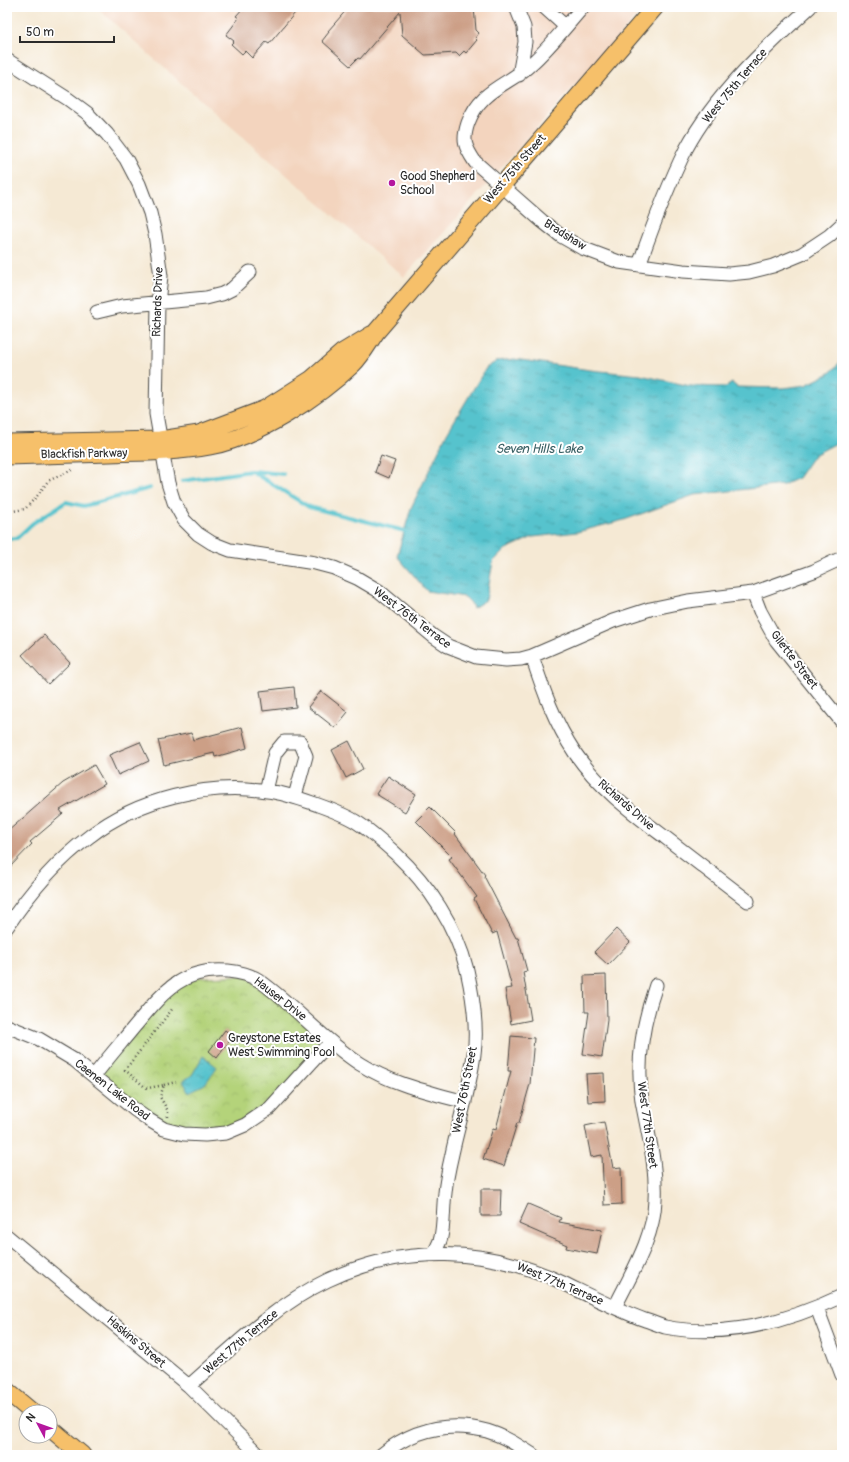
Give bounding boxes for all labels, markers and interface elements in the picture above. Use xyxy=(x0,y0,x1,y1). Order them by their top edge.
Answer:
scale bar xyxy=(20,18,114,44)
text: 50 m xyxy=(26,25,54,40)
street label: West 75th Terrace xyxy=(699,46,771,126)
street label: West 75th Street xyxy=(481,131,549,207)
place label: Good Shepherd School xyxy=(400,169,475,198)
marker: Good Shepherd School xyxy=(387,178,397,188)
street label: Bradshaw xyxy=(541,216,589,254)
street label: Richards Drive xyxy=(149,267,167,337)
water label: Seven Hills Lake xyxy=(496,441,584,457)
street label: Blackfish Parkway xyxy=(41,446,127,462)
street label: West 76th Terrace xyxy=(370,584,454,652)
street label: Gilette Street xyxy=(767,628,821,692)
street label: Richards Drive xyxy=(595,776,657,834)
street label: Hauser Drive xyxy=(251,974,309,1024)
place label: Greystone Estates West Swimming Pool xyxy=(228,1031,335,1060)
marker: Greystone Estates West Swimming Pool xyxy=(215,1040,225,1050)
street label: West 76th Street xyxy=(449,1045,481,1135)
street label: Caenen Lake Road xyxy=(71,1056,153,1124)
street label: West 77th Street xyxy=(633,1081,661,1169)
street label: West 77th Terrace xyxy=(514,1259,606,1309)
street label: West 77th Terrace xyxy=(201,1306,281,1378)
street label: Haskins Street xyxy=(103,1313,169,1371)
north arrow xyxy=(18,1404,58,1444)
text: N xyxy=(23,1410,39,1425)

